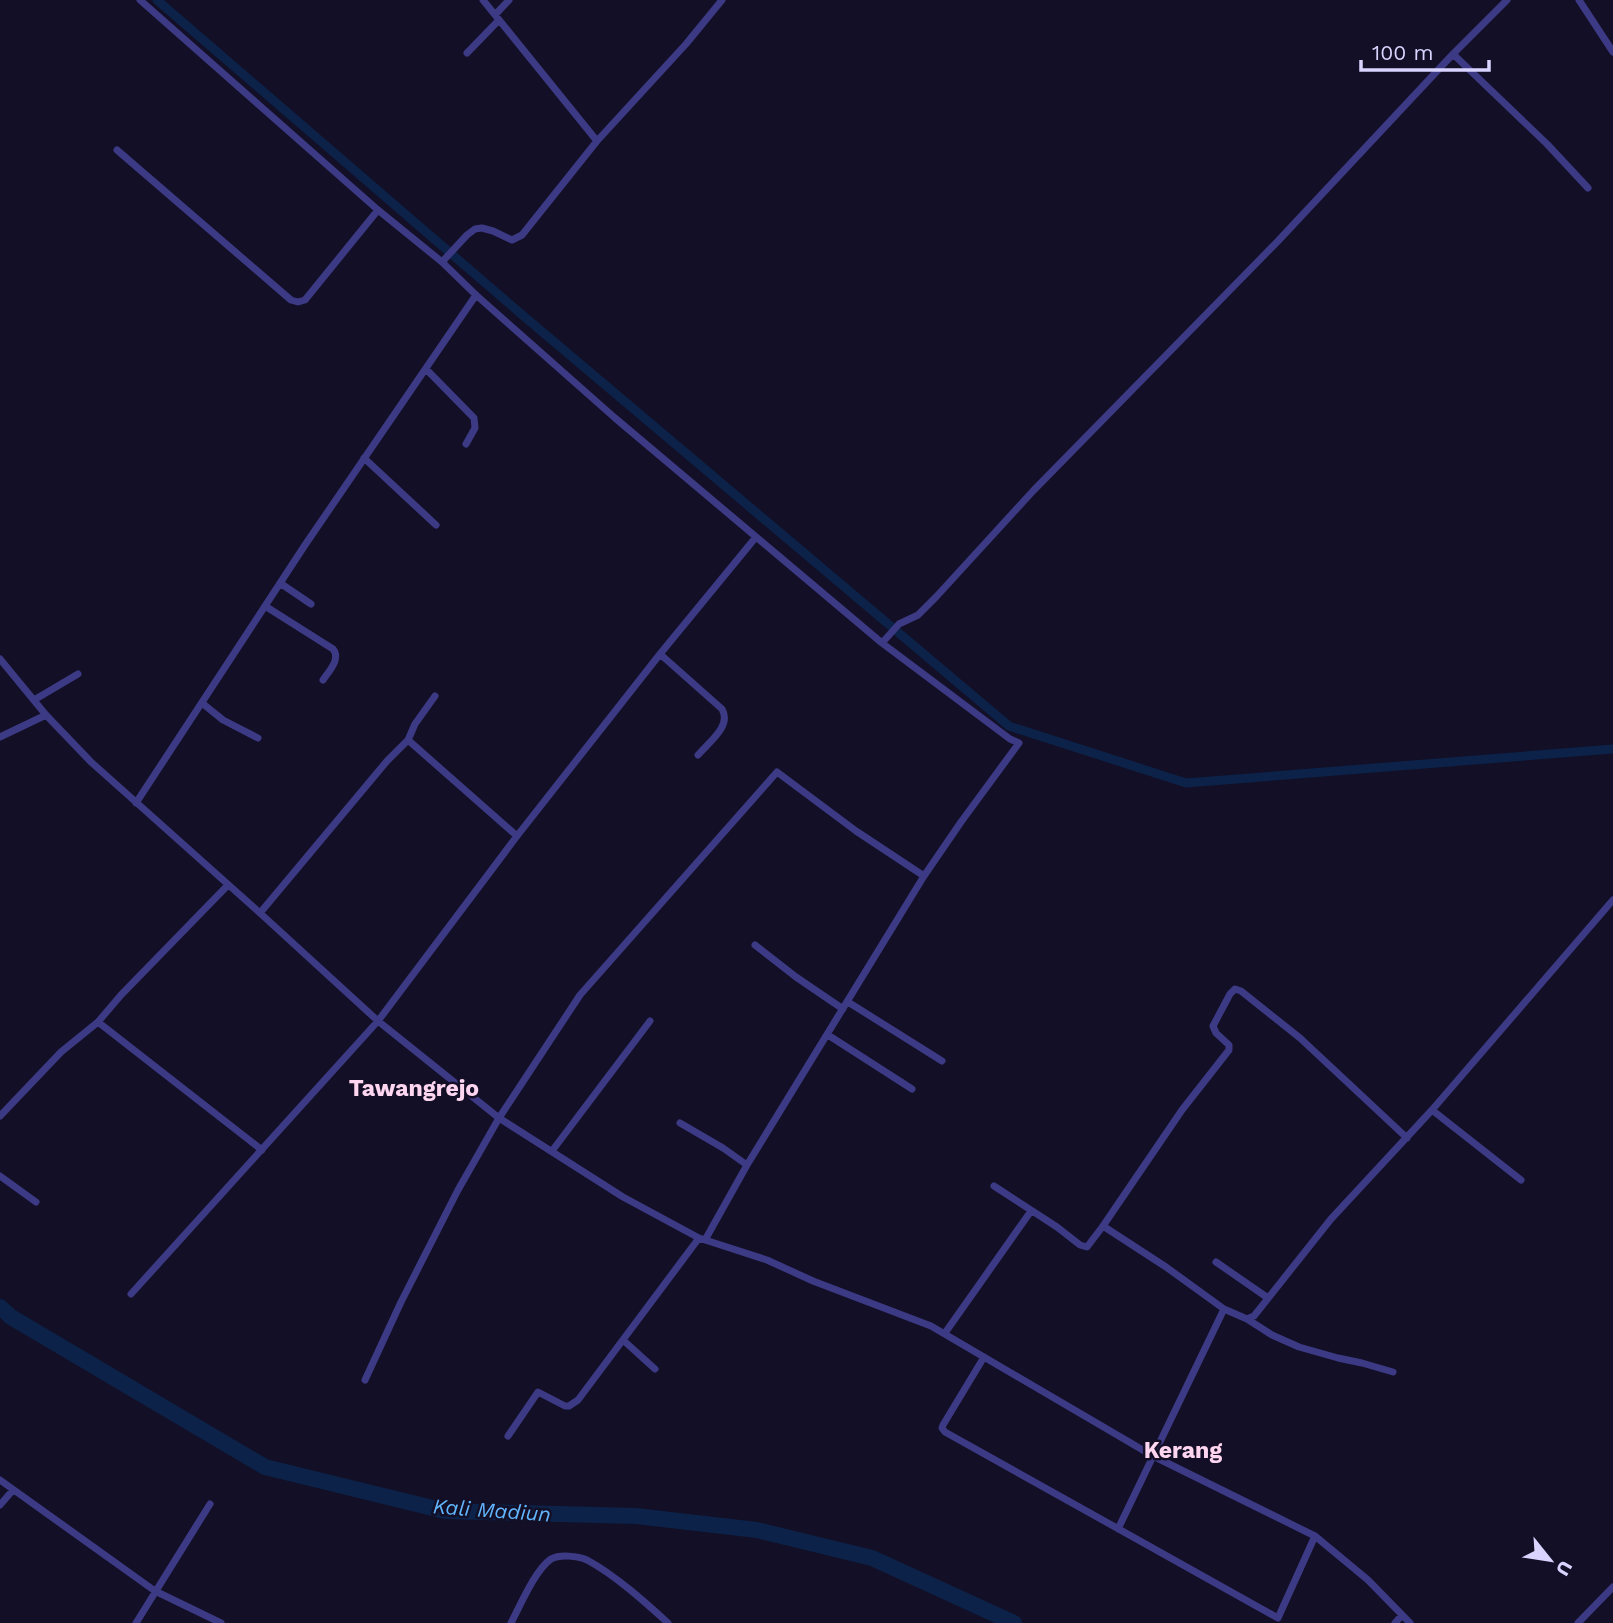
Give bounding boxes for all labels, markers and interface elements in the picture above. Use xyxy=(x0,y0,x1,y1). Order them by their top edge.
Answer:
scale bar xyxy=(1361,28,1489,72)
text: 100 m xyxy=(1372,40,1434,65)
district label: Tawangrejo xyxy=(349,1075,479,1102)
district label: Kerang xyxy=(1144,1437,1222,1464)
water label: Kali Madiun xyxy=(432,1493,552,1527)
north arrow xyxy=(1515,1525,1585,1595)
text: U xyxy=(1551,1557,1578,1580)

